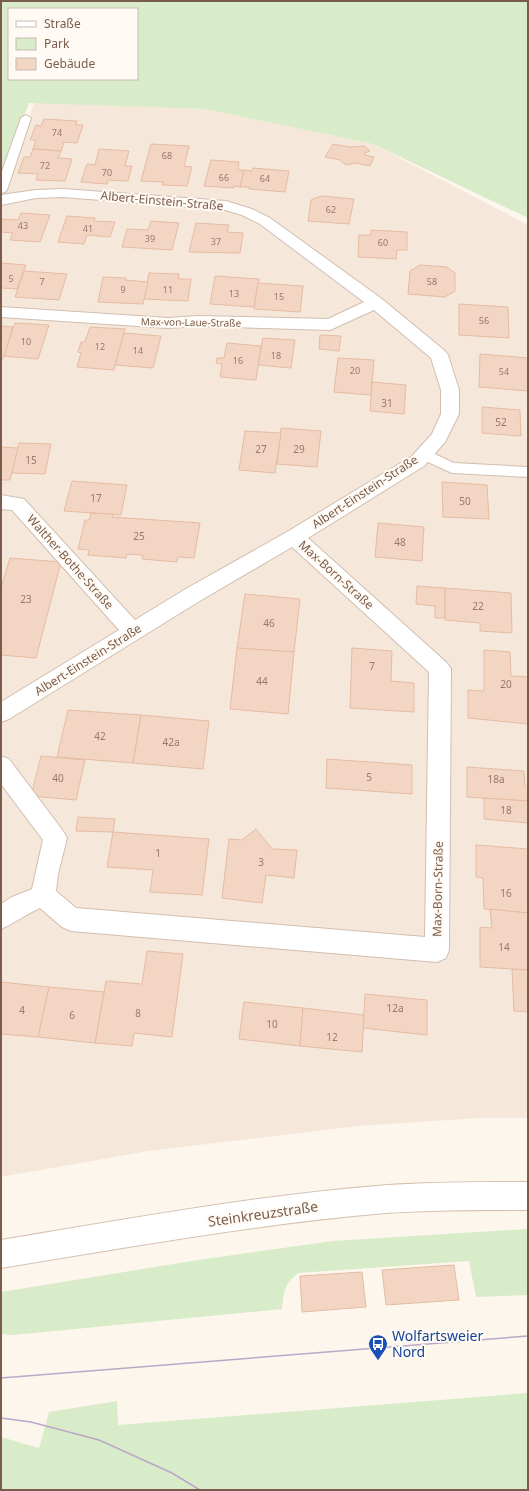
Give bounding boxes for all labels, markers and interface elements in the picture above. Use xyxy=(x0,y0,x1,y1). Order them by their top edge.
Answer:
legend xyxy=(8,8,138,80)
text: Straße xyxy=(44,15,81,32)
text: Park xyxy=(44,35,70,52)
text: Gebäude xyxy=(44,55,95,72)
house number: 74 xyxy=(52,126,62,139)
house number: 68 xyxy=(162,149,172,162)
house number: 72 xyxy=(40,159,50,172)
house number: 70 xyxy=(102,166,112,179)
house number: 66 xyxy=(219,171,229,184)
house number: 64 xyxy=(260,172,270,185)
street label: Albert-Einstein-Straße xyxy=(100,187,224,214)
house number: 62 xyxy=(326,203,336,216)
house number: 43 xyxy=(18,219,28,232)
house number: 41 xyxy=(83,222,93,235)
house number: 39 xyxy=(145,232,155,245)
house number: 37 xyxy=(211,235,221,248)
house number: 60 xyxy=(378,236,388,249)
house number: 5 xyxy=(8,272,14,285)
house number: 7 xyxy=(39,275,45,288)
house number: 58 xyxy=(427,275,437,288)
house number: 9 xyxy=(120,283,126,296)
house number: 11 xyxy=(163,283,173,296)
house number: 13 xyxy=(229,287,239,300)
house number: 15 xyxy=(274,290,284,303)
street label: Max-von-Laue-Straße xyxy=(141,314,242,330)
house number: 56 xyxy=(479,314,489,327)
house number: 10 xyxy=(21,335,31,348)
house number: 12 xyxy=(95,340,105,353)
house number: 14 xyxy=(133,344,143,357)
house number: 18 xyxy=(271,349,281,362)
house number: 16 xyxy=(233,354,243,367)
house number: 20 xyxy=(350,364,360,377)
house number: 54 xyxy=(499,365,509,378)
house number: 31 xyxy=(381,396,393,410)
house number: 52 xyxy=(495,415,507,429)
house number: 27 xyxy=(255,442,267,456)
house number: 29 xyxy=(293,442,305,456)
street label: Albert-Einstein-Straße xyxy=(308,451,421,532)
house number: 15 xyxy=(25,453,37,467)
house number: 17 xyxy=(90,491,102,505)
house number: 50 xyxy=(459,494,471,508)
street label: Walther-Bothe-Straße xyxy=(23,511,118,613)
house number: 25 xyxy=(133,529,145,543)
house number: 48 xyxy=(394,535,406,549)
street label: Max-Born-Straße xyxy=(295,536,378,613)
house number: 23 xyxy=(20,592,32,606)
house number: 22 xyxy=(472,599,484,613)
house number: 46 xyxy=(263,616,275,630)
street label: Albert-Einstein-Straße xyxy=(31,620,145,699)
house number: 7 xyxy=(369,659,375,673)
house number: 44 xyxy=(256,674,268,688)
house number: 20 xyxy=(500,677,512,691)
house number: 42 xyxy=(94,729,106,743)
house number: 42a xyxy=(162,735,180,749)
house number: 5 xyxy=(366,770,372,784)
house number: 40 xyxy=(52,771,64,785)
house number: 18a xyxy=(487,772,505,786)
house number: 18 xyxy=(500,803,512,817)
street label: Max-Born-Straße xyxy=(428,841,447,937)
house number: 1 xyxy=(155,846,161,860)
house number: 3 xyxy=(258,855,264,869)
house number: 16 xyxy=(500,886,512,900)
house number: 14 xyxy=(498,940,510,954)
house number: 12a xyxy=(386,1001,404,1015)
house number: 4 xyxy=(19,1003,25,1017)
house number: 8 xyxy=(135,1006,141,1020)
house number: 6 xyxy=(69,1008,75,1022)
house number: 10 xyxy=(266,1017,278,1031)
house number: 12 xyxy=(326,1030,338,1044)
street label: Steinkreuzstraße xyxy=(207,1196,319,1231)
place label: Wolfartsweier Nord xyxy=(392,1326,483,1361)
bus stop icon: Wolfartsweier Nord xyxy=(367,1333,389,1361)

